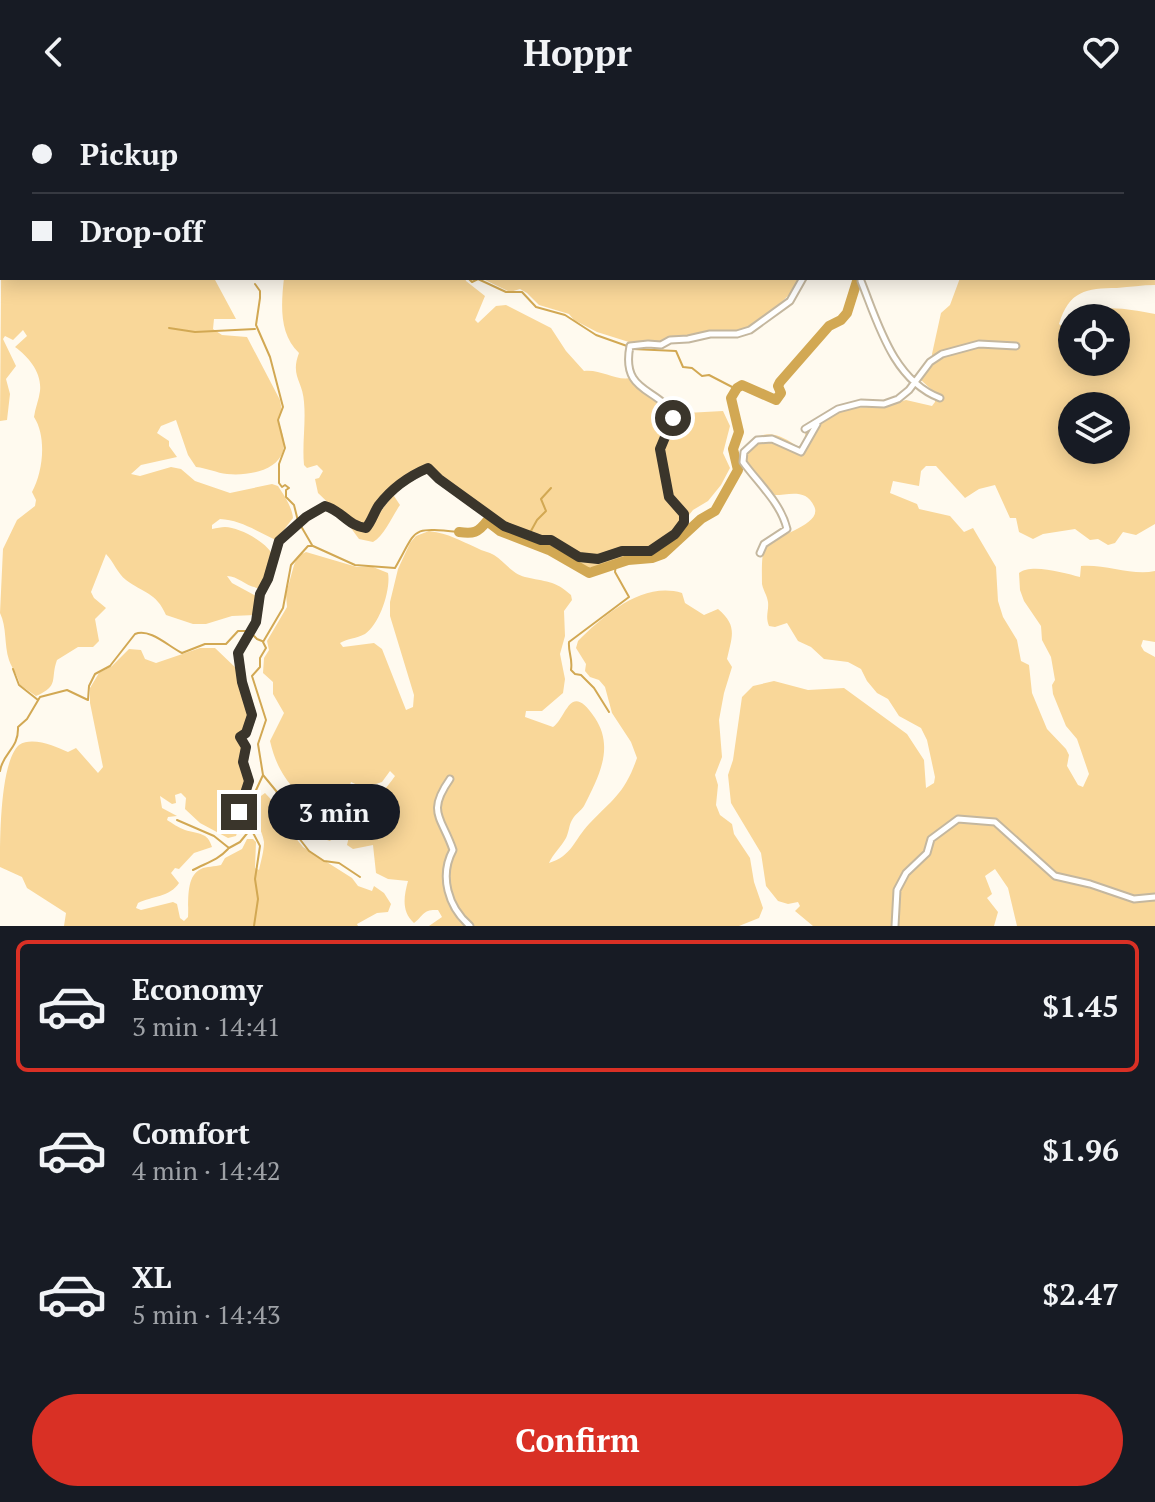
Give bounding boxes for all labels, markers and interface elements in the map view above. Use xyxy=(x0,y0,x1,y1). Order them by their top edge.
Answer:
text: Hoppr xyxy=(523,29,632,76)
icon: back xyxy=(32,30,76,74)
icon: heart xyxy=(1079,30,1123,74)
text: Pickup xyxy=(80,134,178,174)
text: Drop-off xyxy=(80,211,204,251)
map controls xyxy=(1058,304,1130,464)
button: locate xyxy=(1058,304,1130,376)
button: layers xyxy=(1058,392,1130,464)
route start xyxy=(655,400,691,436)
callout: 3 min xyxy=(267,784,399,840)
route end xyxy=(221,794,257,830)
text: 3 min xyxy=(298,795,370,829)
text: Economy xyxy=(132,969,263,1009)
icon: car xyxy=(36,970,108,1042)
text: $1.45 xyxy=(1042,986,1119,1026)
text: 3 min · 14:41 xyxy=(132,1009,281,1043)
text: Comfort xyxy=(132,1113,250,1153)
icon: car xyxy=(36,1114,108,1186)
text: $1.96 xyxy=(1042,1130,1119,1170)
text: 4 min · 14:42 xyxy=(132,1153,281,1187)
text: XL xyxy=(132,1257,171,1297)
icon: car xyxy=(36,1258,108,1330)
text: $2.47 xyxy=(1042,1274,1119,1314)
text: 5 min · 14:43 xyxy=(132,1297,281,1331)
button: Confirm xyxy=(32,1394,1123,1486)

